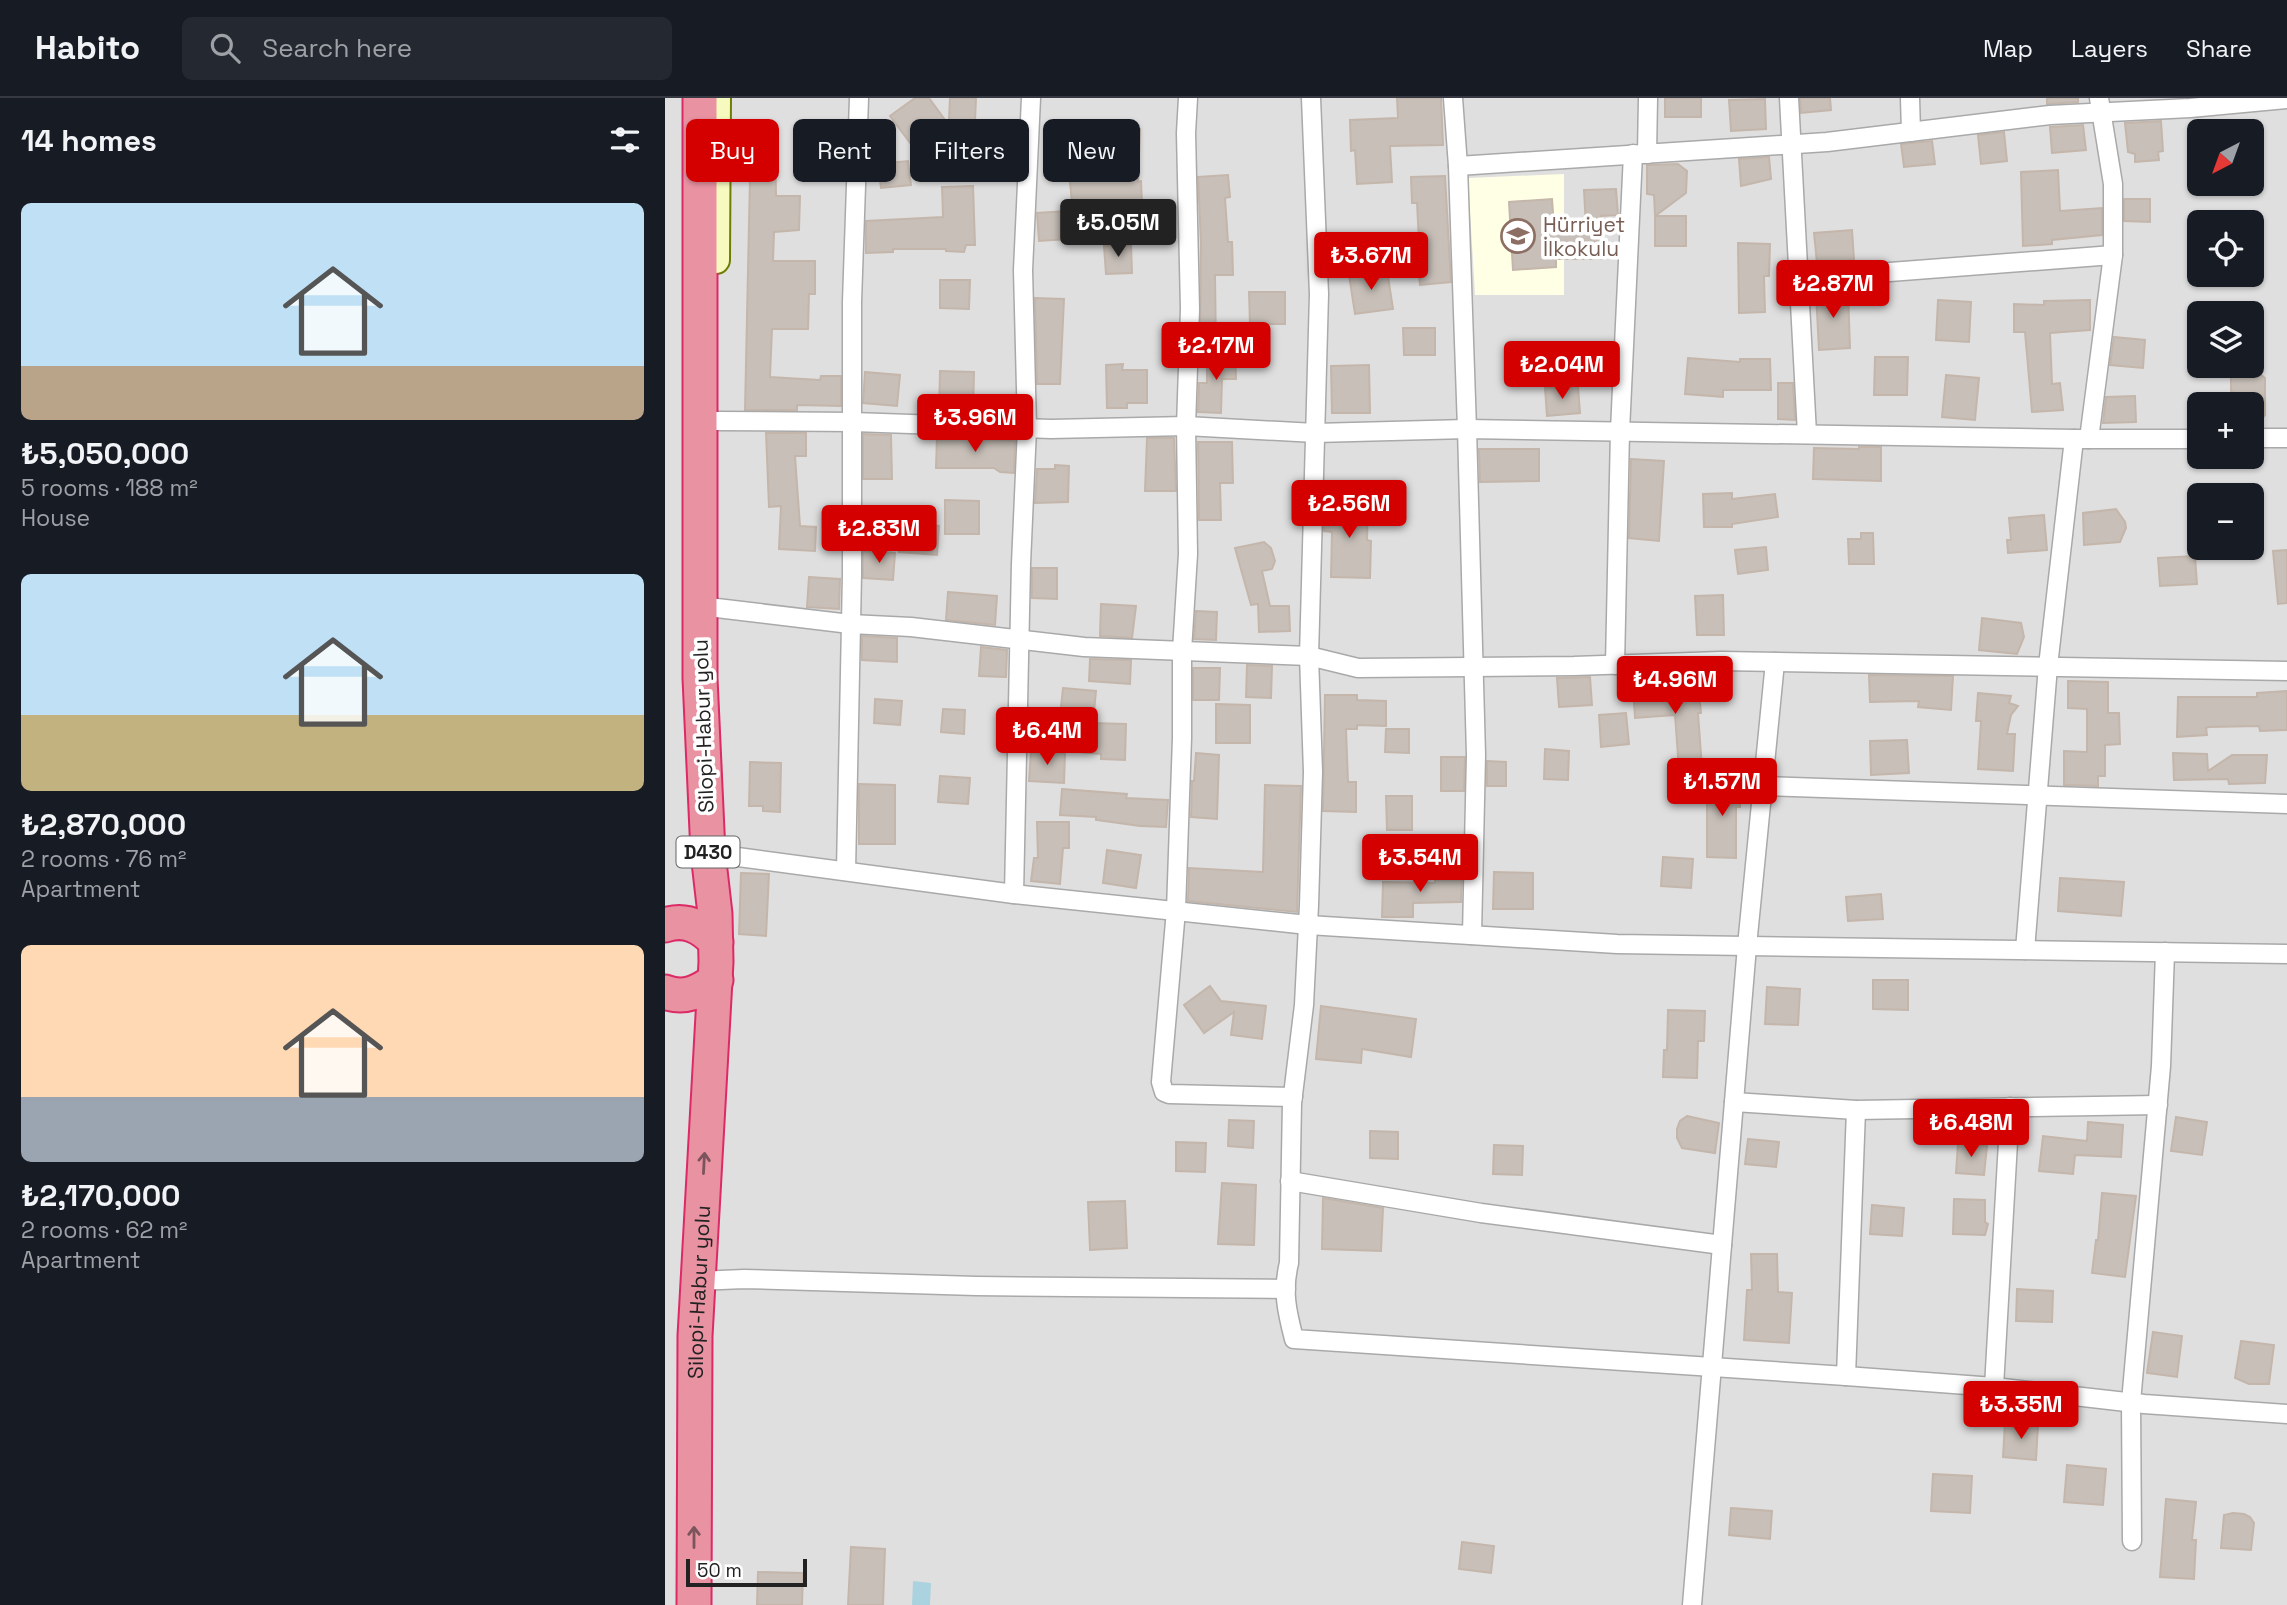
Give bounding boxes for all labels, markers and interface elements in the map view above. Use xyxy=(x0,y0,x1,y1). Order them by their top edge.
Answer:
search box xyxy=(182,17,672,80)
text: Habito xyxy=(35,27,140,69)
icon: search xyxy=(206,29,244,67)
text: Search here xyxy=(262,31,412,65)
text: Map xyxy=(1983,33,2033,64)
text: Layers xyxy=(2071,33,2148,64)
text: Share xyxy=(2186,33,2252,64)
chip: Buy xyxy=(686,119,779,182)
chip: Rent xyxy=(793,119,896,182)
chip: Filters xyxy=(910,119,1029,182)
chip: New xyxy=(1043,119,1140,182)
north arrow xyxy=(2187,119,2265,196)
map controls xyxy=(2187,119,2264,560)
text: 14 homes xyxy=(21,121,157,160)
icon: filters xyxy=(606,121,644,159)
pin: ₺5.05M xyxy=(1061,200,1175,259)
text: ₺5.05M xyxy=(1076,207,1160,237)
button: locate xyxy=(2187,210,2264,287)
place label: Hürriyet İlkokulu xyxy=(1543,211,1625,262)
school or university icon: Hürriyet İlkokulu xyxy=(1499,217,1537,255)
pin: ₺3.67M xyxy=(1314,232,1428,292)
text: ₺3.67M xyxy=(1330,240,1412,270)
icon: home xyxy=(270,248,396,374)
pin: ₺2.87M xyxy=(1776,260,1890,320)
text: ₺2.87M xyxy=(1792,268,1874,298)
button: layers xyxy=(2187,301,2264,378)
pin: ₺2.17M xyxy=(1159,322,1273,382)
text: ₺2.17M xyxy=(1178,330,1254,360)
pin: ₺2.04M xyxy=(1505,342,1619,401)
text: ₺2.04M xyxy=(1520,349,1604,379)
button: + xyxy=(2187,392,2264,469)
pin: ₺3.96M xyxy=(918,394,1032,454)
text: ₺3.96M xyxy=(933,402,1017,432)
text: ₺5,050,000 xyxy=(21,434,189,473)
text: 5 rooms · 188 m² xyxy=(21,473,198,503)
pin: ₺2.56M xyxy=(1292,480,1406,540)
button: − xyxy=(2187,483,2264,560)
text: ₺2.56M xyxy=(1307,488,1391,518)
text: House xyxy=(21,503,90,533)
pin: ₺2.83M xyxy=(822,505,936,565)
text: ₺2.83M xyxy=(838,513,920,543)
icon: home xyxy=(270,619,396,745)
street label: Silopi-Habur yolu xyxy=(686,639,720,813)
pin: ₺4.96M xyxy=(1618,656,1732,716)
text: ₺4.96M xyxy=(1633,664,1717,694)
pin: ₺6.4M xyxy=(998,708,1096,767)
text: ₺6.4M xyxy=(1012,715,1082,745)
pin: ₺1.57M xyxy=(1665,758,1779,818)
text: ₺1.57M xyxy=(1683,766,1761,796)
text: ₺2,870,000 xyxy=(21,805,186,844)
pin: ₺3.54M xyxy=(1363,834,1477,894)
road number: D430 xyxy=(677,836,739,867)
text: ₺3.54M xyxy=(1378,842,1462,872)
text: 2 rooms · 76 m² xyxy=(21,844,186,874)
text: Apartment xyxy=(21,874,141,904)
icon: home xyxy=(270,990,396,1116)
pin: ₺6.48M xyxy=(1914,1100,2028,1159)
text: ₺6.48M xyxy=(1929,1107,2013,1137)
one-way arrow xyxy=(698,1151,711,1174)
text: ₺2,170,000 xyxy=(21,1176,181,1215)
street label: Silopi-Habur yolu xyxy=(681,1205,716,1379)
text: 2 rooms · 62 m² xyxy=(21,1215,187,1245)
text: Apartment xyxy=(21,1245,141,1275)
pin: ₺3.35M xyxy=(1964,1382,2078,1441)
text: ₺3.35M xyxy=(1979,1389,2063,1419)
one-way arrow xyxy=(687,1526,701,1549)
scale bar xyxy=(686,1556,807,1588)
text: 50 m xyxy=(697,1558,742,1583)

